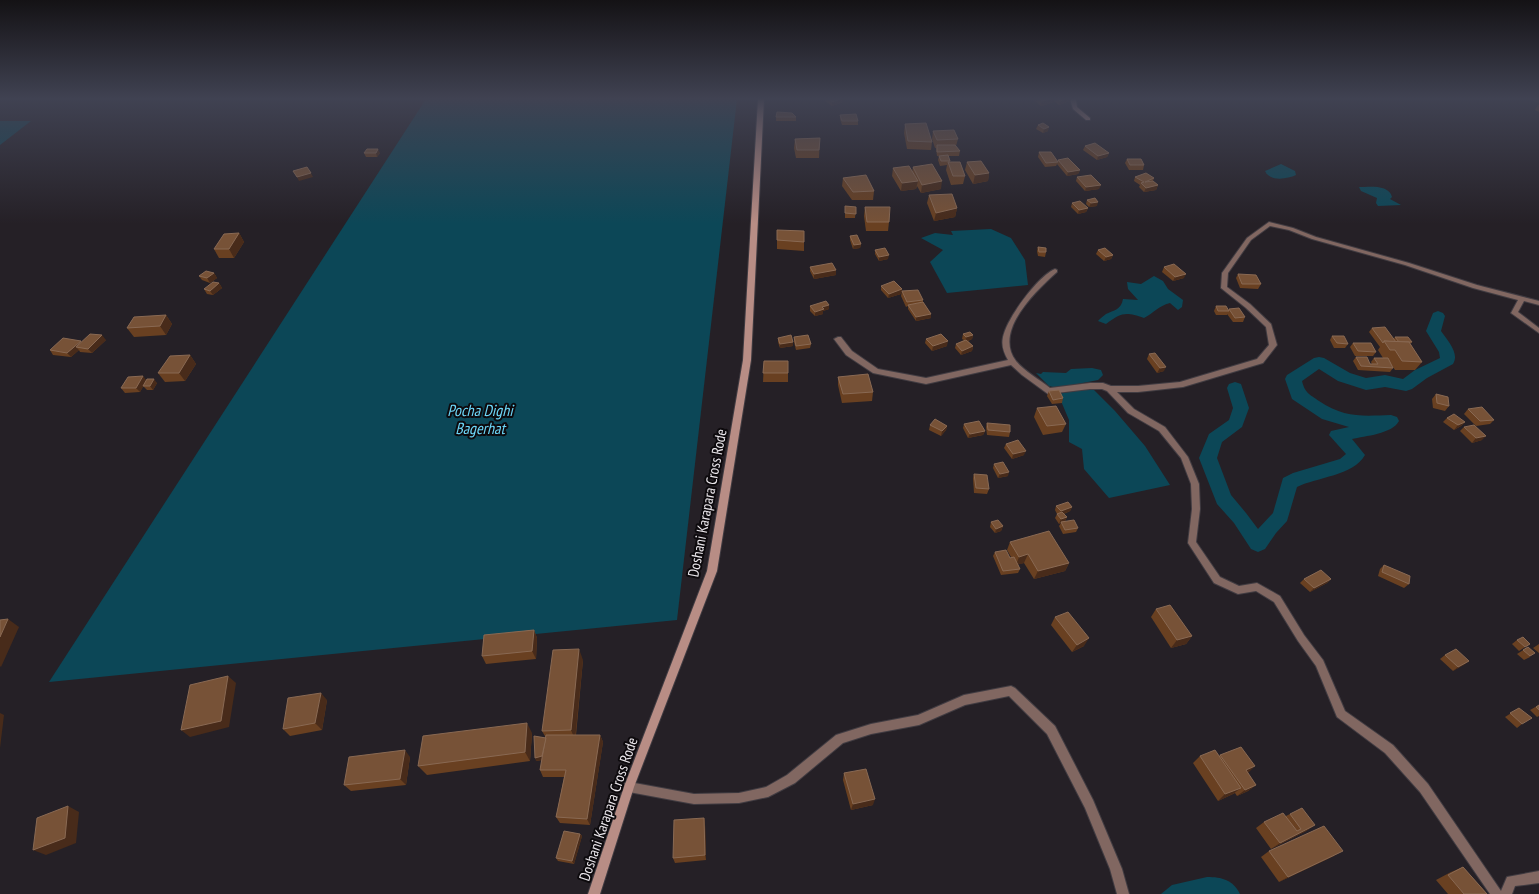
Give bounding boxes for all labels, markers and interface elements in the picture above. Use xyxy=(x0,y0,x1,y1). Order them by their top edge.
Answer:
water label: Pocha Dighi Bagerhat xyxy=(447,400,515,438)
street label: Doshani Karapara Cross Rode xyxy=(683,427,731,579)
street label: Doshani Karapara Cross Rode xyxy=(575,735,641,883)

